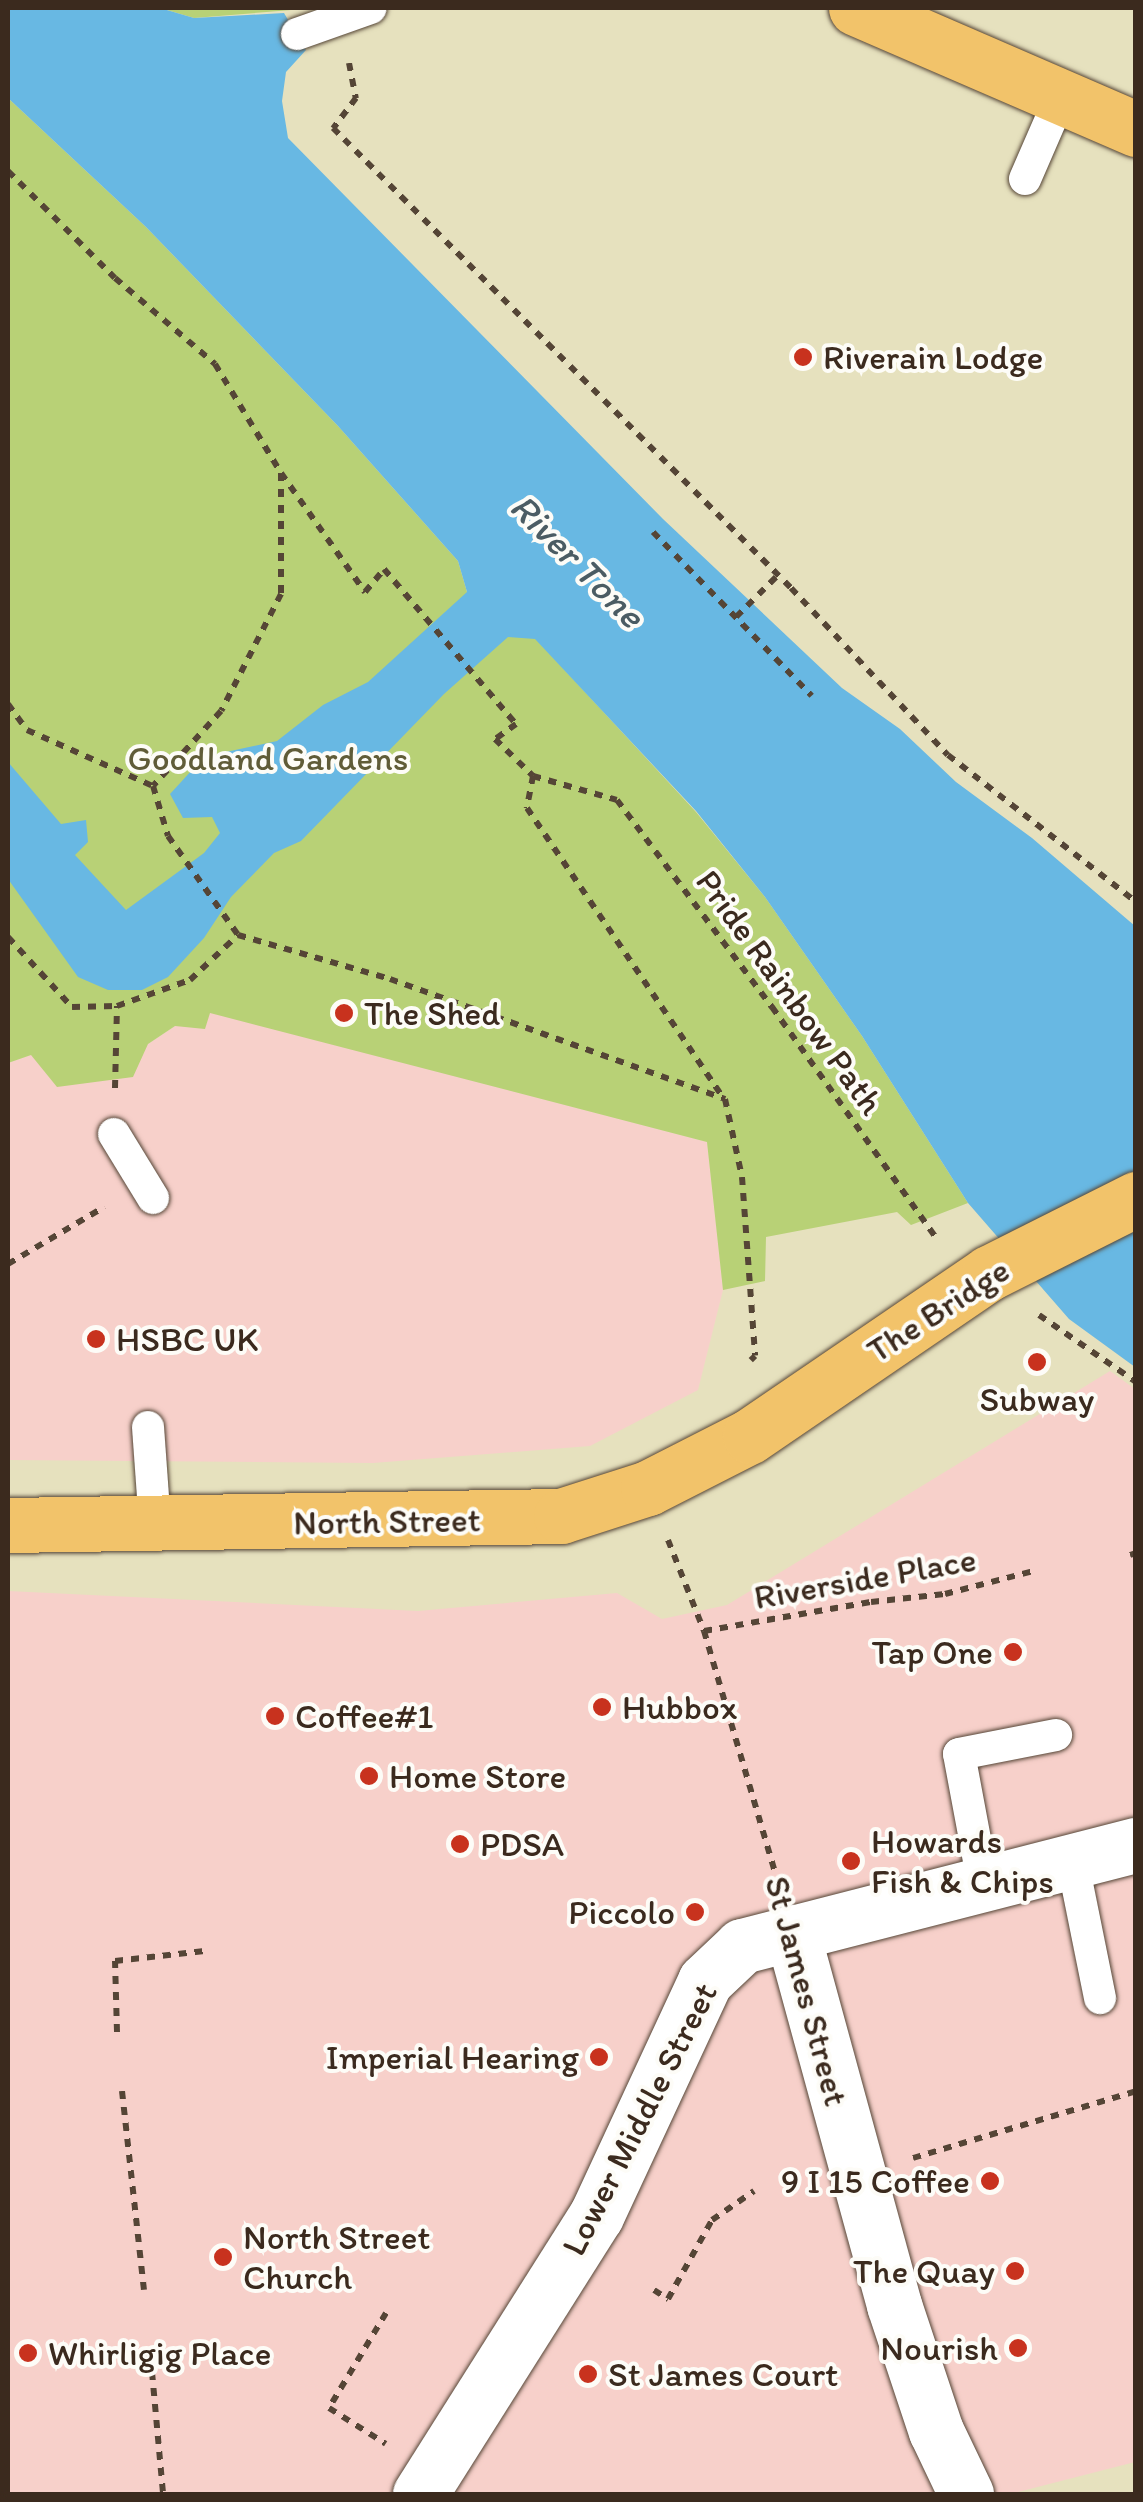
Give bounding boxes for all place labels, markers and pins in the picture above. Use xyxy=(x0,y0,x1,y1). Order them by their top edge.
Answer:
place label: Riverain Lodge xyxy=(823,336,1043,378)
marker: Riverain Lodge xyxy=(792,346,814,368)
place label: The Shed xyxy=(364,992,501,1034)
marker: The Shed xyxy=(333,1002,355,1024)
place label: HSBC UK xyxy=(116,1318,259,1360)
marker: HSBC UK xyxy=(85,1328,107,1350)
marker: Subway xyxy=(1026,1351,1048,1373)
place label: Subway xyxy=(980,1378,1094,1420)
place label: Tap One xyxy=(870,1631,993,1673)
marker: Tap One xyxy=(1002,1641,1024,1663)
place label: Hubbox xyxy=(622,1686,737,1728)
place label: Coffee#1 xyxy=(295,1695,433,1737)
marker: Hubbox xyxy=(591,1696,613,1718)
marker: Coffee#1 xyxy=(264,1705,286,1727)
place label: Home Store xyxy=(389,1755,566,1797)
marker: Home Store xyxy=(358,1765,380,1787)
place label: Howards Fish & Chips xyxy=(871,1820,1053,1902)
place label: PDSA xyxy=(480,1823,564,1865)
marker: PDSA xyxy=(449,1833,471,1855)
marker: Howards Fish & Chips xyxy=(840,1850,862,1872)
place label: Piccolo xyxy=(568,1891,675,1933)
marker: Piccolo xyxy=(684,1901,706,1923)
place label: Imperial Hearing xyxy=(326,2036,579,2078)
marker: Imperial Hearing xyxy=(588,2046,610,2068)
place label: 9 I 15 Coffee xyxy=(781,2160,970,2202)
marker: 9 I 15 Coffee xyxy=(979,2170,1001,2192)
place label: North Street Church xyxy=(243,2216,431,2298)
marker: North Street Church xyxy=(212,2246,234,2268)
place label: The Quay xyxy=(854,2250,995,2292)
marker: The Quay xyxy=(1004,2260,1026,2282)
place label: Nourish xyxy=(880,2327,998,2369)
place label: Whirligig Place xyxy=(48,2332,271,2374)
marker: Nourish xyxy=(1007,2337,1029,2359)
marker: Whirligig Place xyxy=(17,2342,39,2364)
place label: St James Court xyxy=(608,2353,839,2395)
marker: St James Court xyxy=(577,2363,599,2385)

